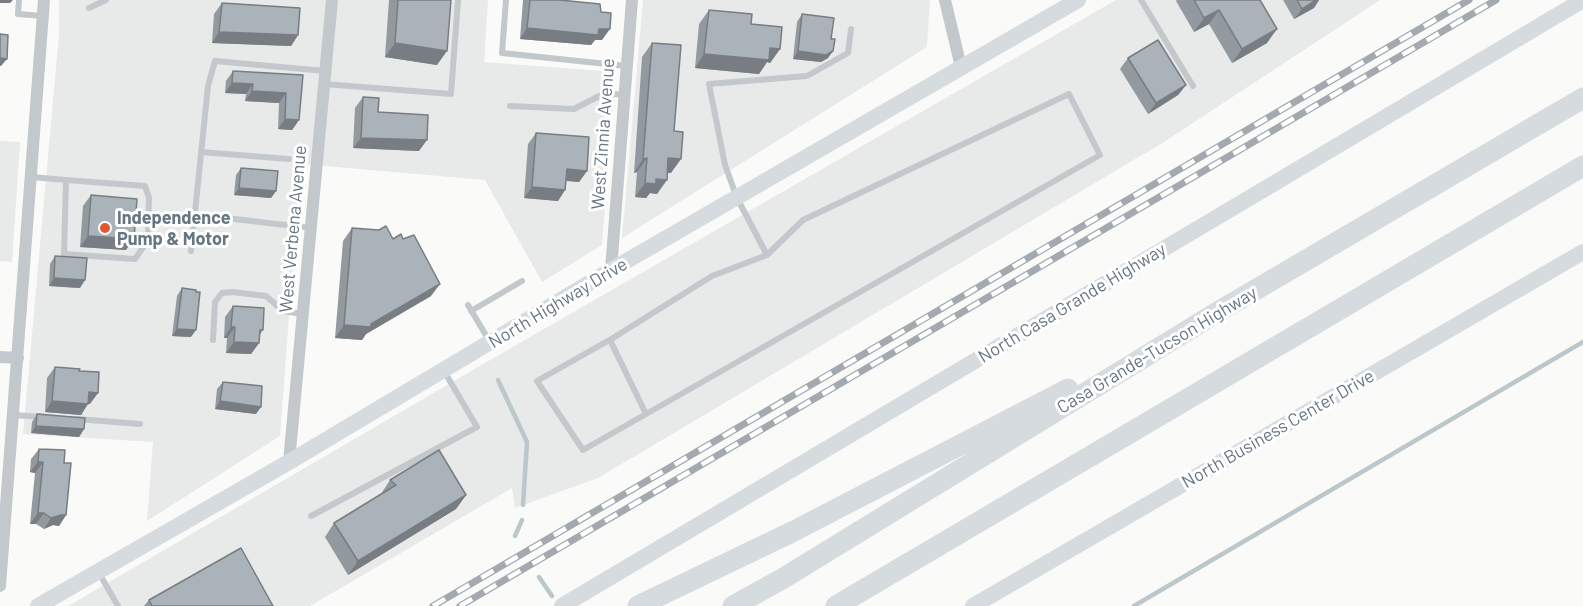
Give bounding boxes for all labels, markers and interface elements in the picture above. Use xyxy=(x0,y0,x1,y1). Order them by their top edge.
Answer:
street label: West Zinnia Avenue xyxy=(587,58,619,210)
street label: West Verbena Avenue xyxy=(275,144,311,314)
place label: Independence Pump & Motor xyxy=(117,207,231,250)
marker: Independence Pump & Motor xyxy=(98,221,112,235)
street label: North Casa Grande Highway xyxy=(974,238,1170,368)
street label: North Highway Drive xyxy=(485,253,631,353)
street label: Casa Grande-Tucson Highway xyxy=(1053,282,1261,418)
street label: North Business Center Drive xyxy=(1178,365,1378,493)

